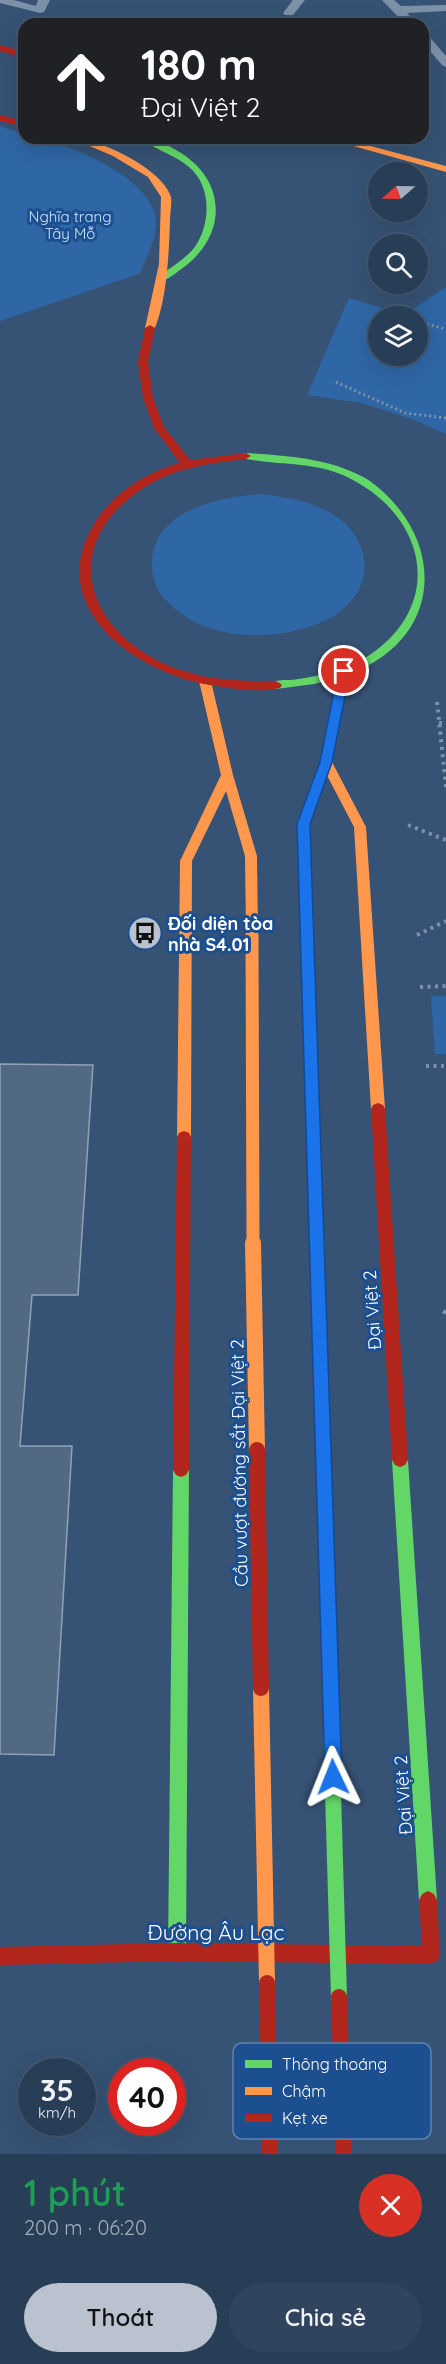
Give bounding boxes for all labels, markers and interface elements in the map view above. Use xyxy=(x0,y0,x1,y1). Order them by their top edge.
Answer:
text: 180 m xyxy=(141,38,257,91)
icon: ahead xyxy=(42,42,120,120)
text: Đại Việt 2 xyxy=(141,90,260,124)
north arrow xyxy=(368,162,428,222)
map controls xyxy=(368,162,428,366)
park label: Nghĩa trang Tây Mỗ xyxy=(29,207,112,243)
button: search xyxy=(368,234,428,294)
button: layers xyxy=(368,306,428,366)
pin xyxy=(318,645,369,696)
icon: arrive xyxy=(327,654,360,687)
place label: Đối diện tòa nhà S4.01 xyxy=(167,912,273,956)
bus stop icon: Đối diện tòa nhà S4.01 xyxy=(127,915,163,951)
street label: Đại Việt 2 xyxy=(358,1269,386,1351)
street label: Cầu vượt đường sắt Đại Việt 2 xyxy=(225,1339,253,1587)
position arrow xyxy=(301,1745,365,1809)
street label: Đại Việt 2 xyxy=(389,1754,417,1836)
street label: Đường Âu Lạc xyxy=(148,1919,284,1945)
legend xyxy=(233,2043,431,2139)
text: Thông thoáng xyxy=(282,2054,387,2074)
speed limit sign: 40 xyxy=(108,2058,186,2136)
text: 35 xyxy=(40,2071,74,2109)
text: Chậm xyxy=(282,2081,326,2101)
text: km/h xyxy=(38,2103,76,2122)
text: Kẹt xe xyxy=(282,2108,328,2128)
text: 1 phút xyxy=(24,2170,126,2215)
button: close xyxy=(359,2174,422,2237)
text: 200 m · 06:20 xyxy=(24,2215,147,2240)
button: Thoát xyxy=(24,2283,217,2352)
button: Chia sẻ xyxy=(229,2283,422,2352)

